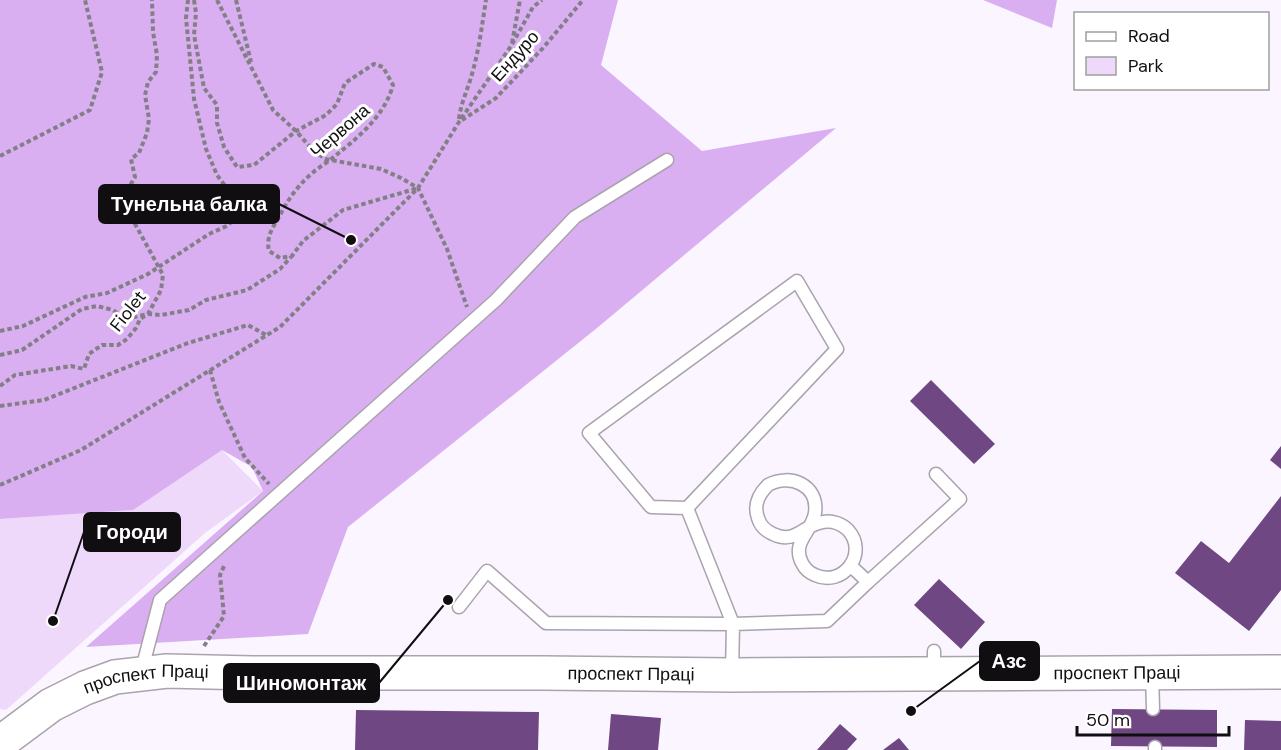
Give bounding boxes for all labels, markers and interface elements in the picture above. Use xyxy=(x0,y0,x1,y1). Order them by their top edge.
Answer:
legend xyxy=(1074,12,1269,90)
text: Road xyxy=(1128,24,1170,48)
street label: Ендуро xyxy=(486,25,544,87)
text: Park xyxy=(1128,54,1164,78)
street label: Червона xyxy=(305,98,376,163)
callout: Тунельна балка xyxy=(99,185,279,223)
text: Тунельна балка xyxy=(111,191,268,217)
street label: Fiolet xyxy=(104,286,152,336)
callout: Городи xyxy=(84,513,180,551)
text: Городи xyxy=(96,519,168,545)
callout: Азс xyxy=(980,642,1039,680)
text: Азс xyxy=(991,648,1027,674)
street label: проспект Праці xyxy=(80,659,209,700)
street label: проспект Праці xyxy=(567,661,695,687)
street label: проспект Праці xyxy=(1054,661,1181,685)
callout: Шиномонтаж xyxy=(224,664,379,702)
text: Шиномонтаж xyxy=(236,670,367,696)
scale bar xyxy=(1077,699,1228,737)
text: 50 m xyxy=(1086,708,1130,732)

